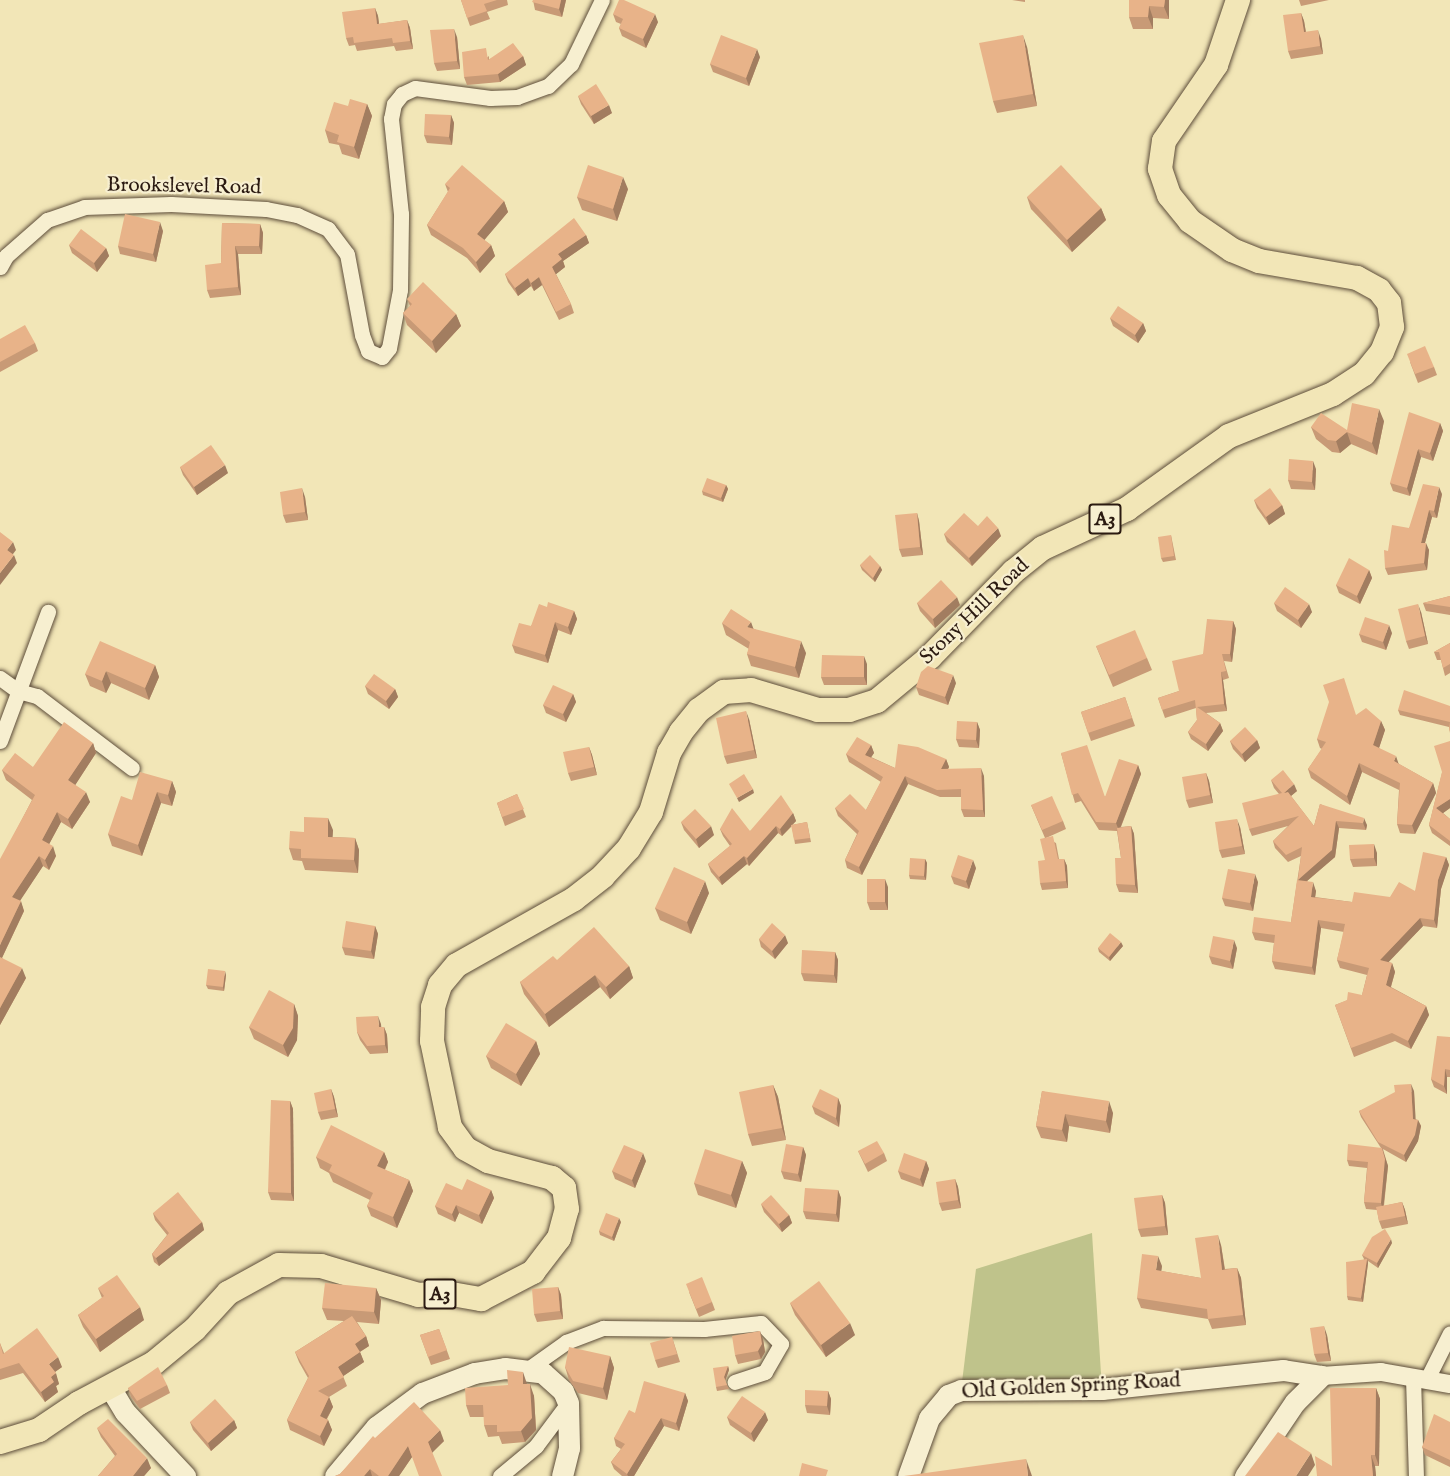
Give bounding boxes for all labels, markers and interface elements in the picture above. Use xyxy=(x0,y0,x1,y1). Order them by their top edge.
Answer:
street label: Brookslevel Road xyxy=(106,173,262,201)
road number: A3 xyxy=(1088,502,1122,536)
street label: Stony Hill Road xyxy=(915,554,1035,670)
road number: A3 xyxy=(424,1277,456,1311)
street label: Old Golden Spring Road xyxy=(961,1369,1181,1405)

